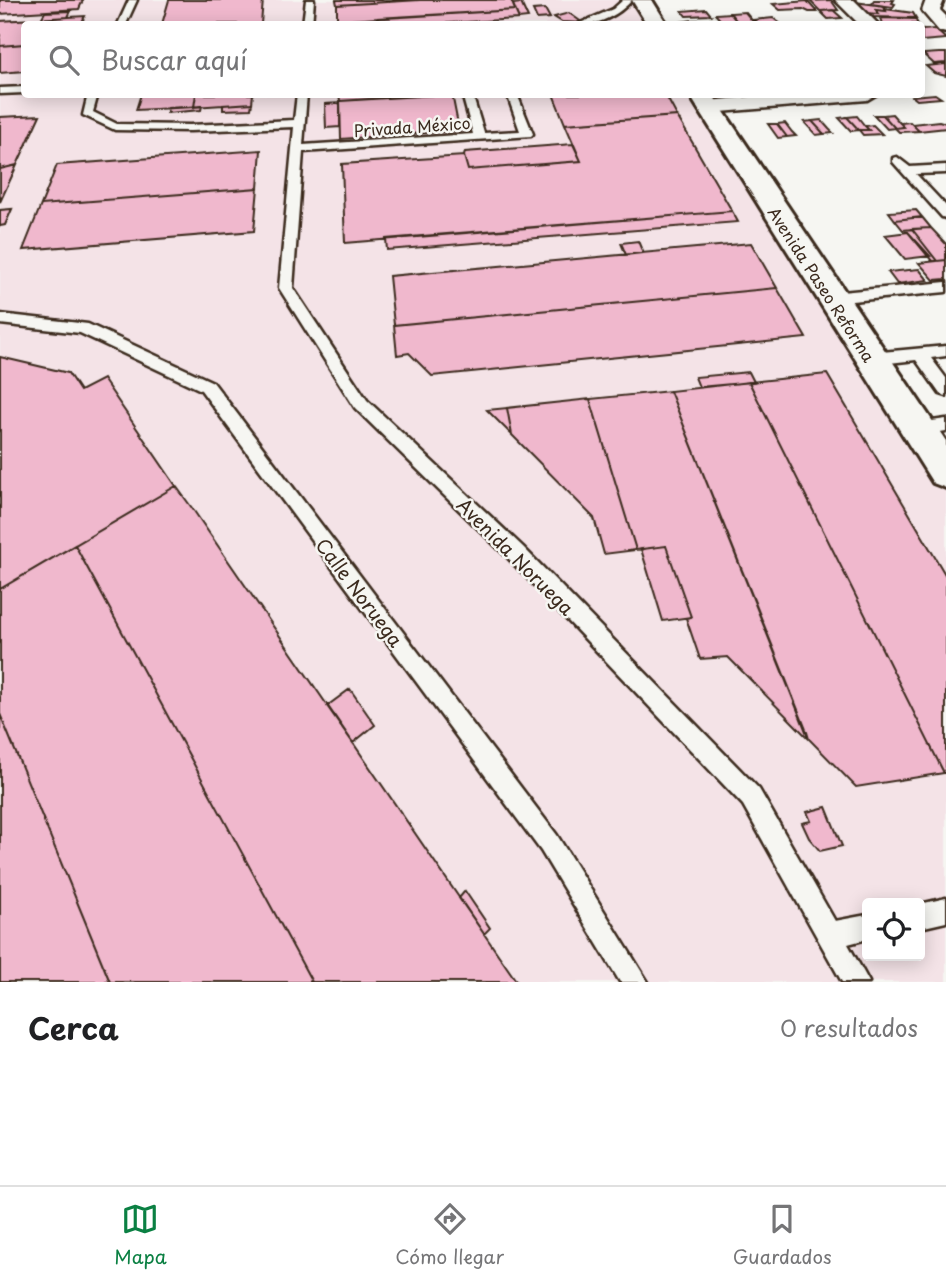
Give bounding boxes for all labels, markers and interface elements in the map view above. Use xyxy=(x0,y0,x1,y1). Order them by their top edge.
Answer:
search box xyxy=(21,21,925,98)
text: Buscar aquí xyxy=(101,40,247,79)
icon: search xyxy=(45,41,83,79)
street label: Privada México xyxy=(353,110,471,142)
street label: Avenida Paseo Reforma xyxy=(763,202,881,366)
street label: Avenida Noruega xyxy=(451,491,581,621)
street label: Calle Noruega xyxy=(310,532,410,652)
map controls xyxy=(862,898,925,961)
button: locate xyxy=(862,898,925,961)
text: Cerca xyxy=(28,1005,119,1050)
text: 0 resultados xyxy=(780,1010,918,1045)
tab: Mapa xyxy=(114,1200,167,1270)
tab: Cómo llegar xyxy=(395,1200,504,1270)
tab: Guardados xyxy=(733,1200,832,1270)

